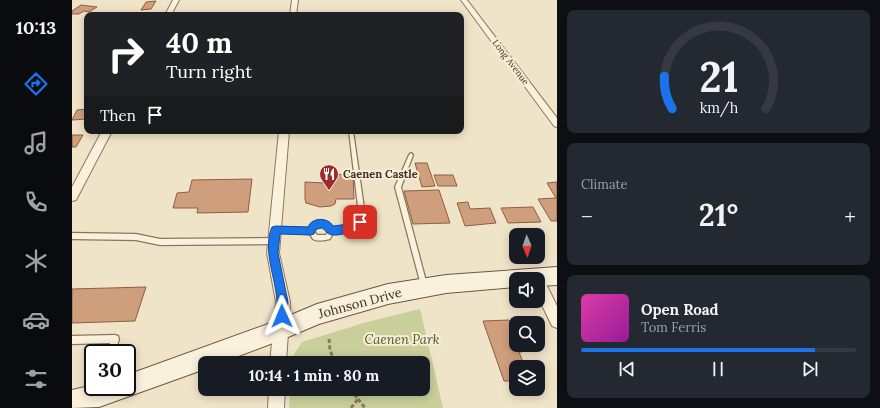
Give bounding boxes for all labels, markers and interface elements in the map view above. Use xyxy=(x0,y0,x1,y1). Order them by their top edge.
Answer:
text: 10:13 xyxy=(16,16,56,39)
text: 40 m xyxy=(166,25,232,61)
icon: right xyxy=(100,28,152,80)
street label: Long Avenue xyxy=(490,37,532,87)
text: 21 xyxy=(699,50,738,103)
text: Turn right xyxy=(166,60,252,83)
icon: directions xyxy=(22,70,50,98)
text: km/h xyxy=(699,99,738,118)
icon: arrive xyxy=(144,104,166,126)
text: Then xyxy=(100,106,136,125)
icon: music xyxy=(22,129,50,157)
restaurant icon: Caenen Castle xyxy=(318,163,340,191)
place label: Caenen Castle xyxy=(343,167,418,181)
text: Climate xyxy=(581,176,628,193)
icon: phone xyxy=(22,188,50,216)
text: 21° xyxy=(699,196,738,234)
text: − xyxy=(581,202,593,230)
text: + xyxy=(844,202,856,230)
pin xyxy=(343,205,377,239)
icon: arrive xyxy=(349,211,371,233)
north arrow xyxy=(509,228,545,264)
map controls xyxy=(509,228,545,396)
icon: climate xyxy=(22,247,50,275)
button: sound xyxy=(509,272,545,308)
street label: Johnson Drive xyxy=(316,284,404,323)
position arrow xyxy=(261,295,303,337)
text: Open Road xyxy=(641,300,719,319)
icon: car xyxy=(22,306,50,334)
button: search xyxy=(509,316,545,352)
text: Tom Ferris xyxy=(641,319,706,336)
park label: Caenen Park xyxy=(364,331,440,348)
speed limit sign: 30 xyxy=(84,344,136,396)
icon: previous xyxy=(616,358,638,380)
icon: pause xyxy=(707,358,729,380)
icon: next xyxy=(799,358,821,380)
button: layers xyxy=(509,360,545,396)
icon: filters xyxy=(22,365,50,393)
text: 10:14 · 1 min · 80 m xyxy=(249,366,379,385)

